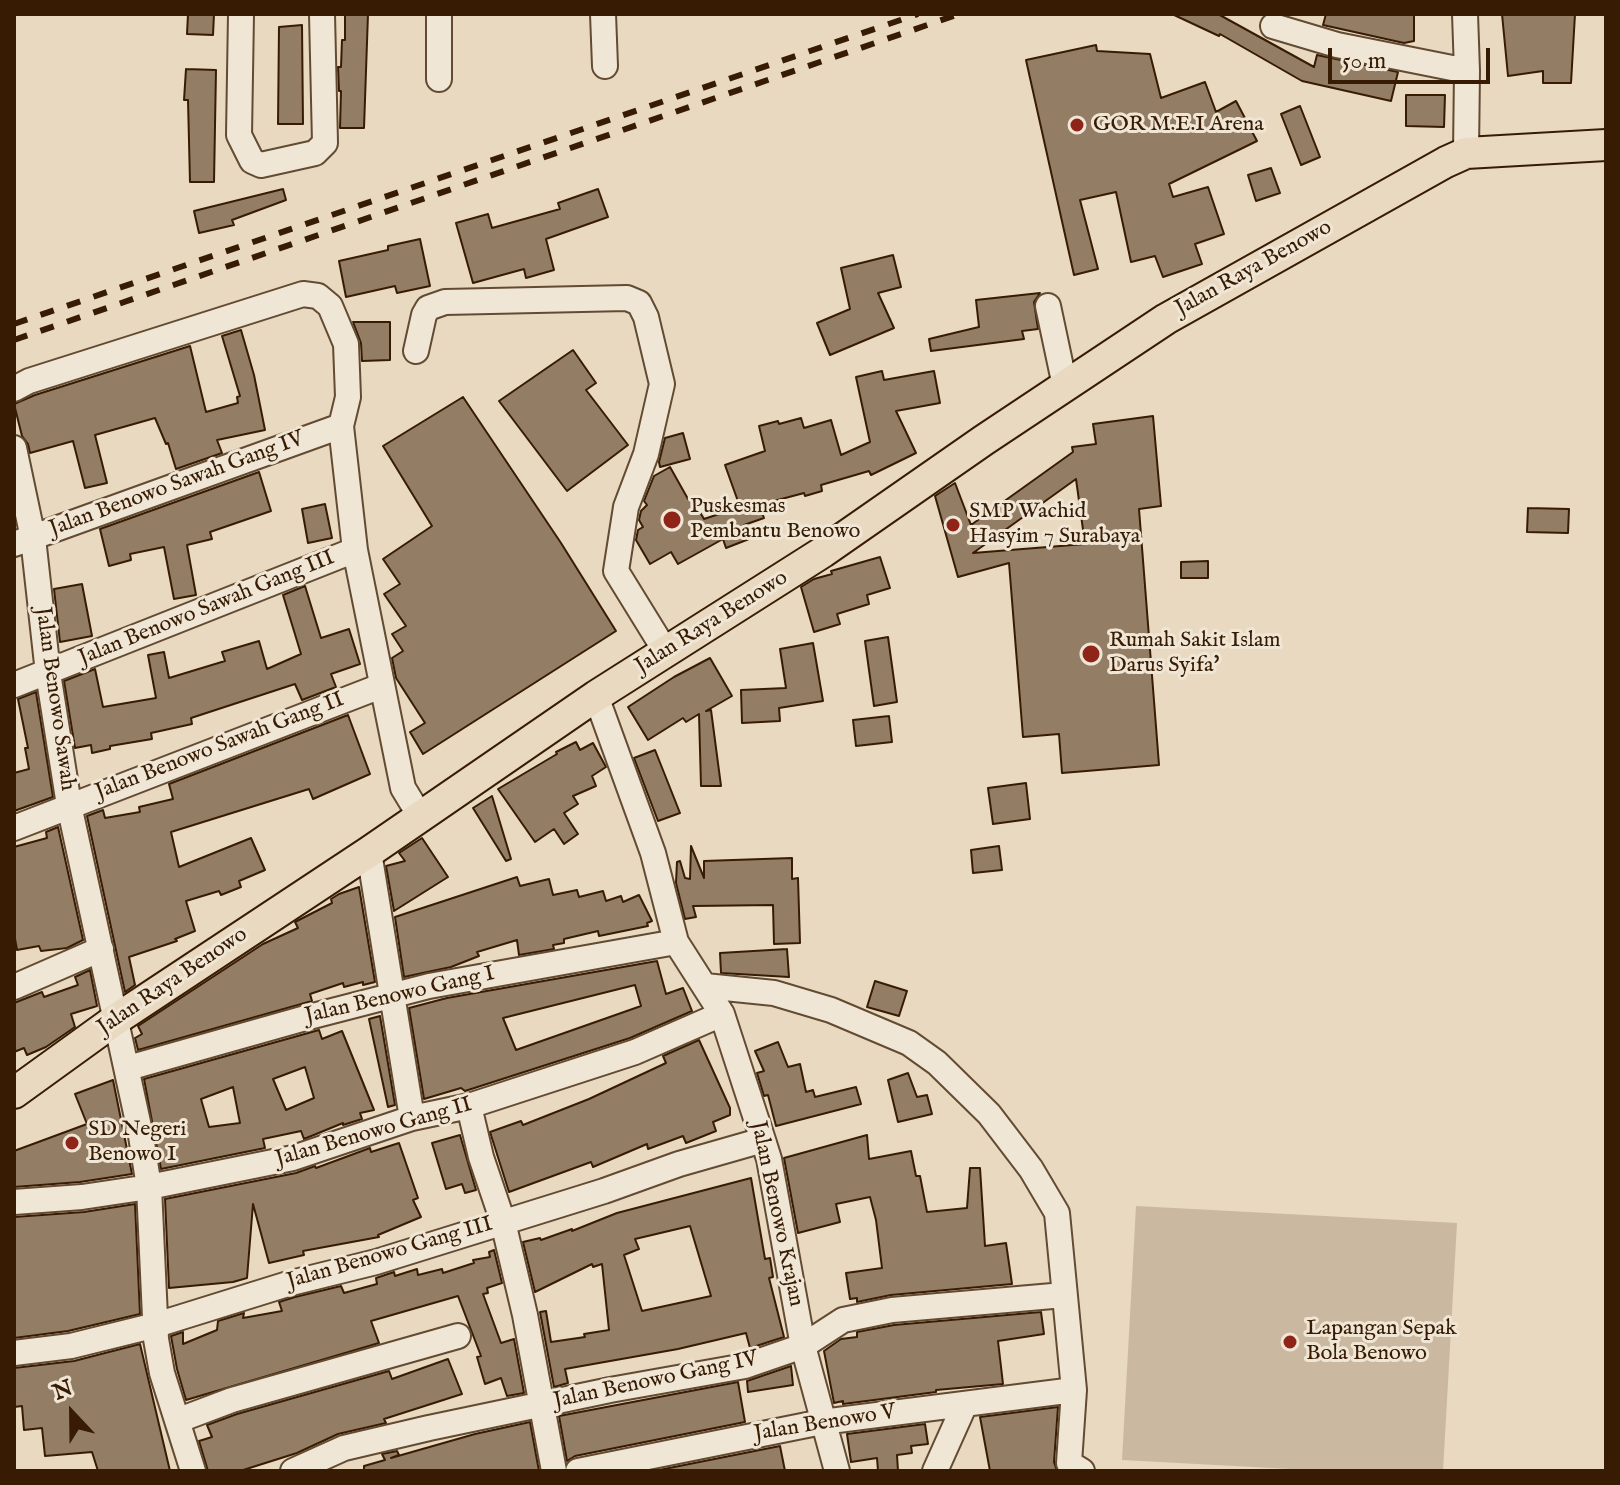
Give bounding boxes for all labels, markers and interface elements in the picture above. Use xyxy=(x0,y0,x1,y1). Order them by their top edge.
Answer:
scale bar xyxy=(1332,32,1494,82)
text: 50 m xyxy=(1342,46,1386,77)
place label: GOR M.E.I Arena xyxy=(1093,112,1264,138)
marker: GOR M.E.I Arena xyxy=(1068,116,1086,134)
street label: Jalan Raya Benowo xyxy=(1171,215,1337,323)
street label: Jalan Benowo Sawah Gang IV xyxy=(46,427,308,543)
place label: Puskesmas Pembantu Benowo xyxy=(690,494,860,546)
place label: SMP Wachid Hasyim 7 Surabaya xyxy=(969,499,1140,550)
marker: Puskesmas Pembantu Benowo xyxy=(661,509,683,531)
marker: SMP Wachid Hasyim 7 Surabaya xyxy=(944,516,962,534)
street label: Jalan Benowo Sawah Gang III xyxy=(75,545,339,673)
street label: Jalan Raya Benowo xyxy=(631,565,793,681)
street label: Jalan Benowo Sawah xyxy=(28,606,80,792)
place label: Rumah Sakit Islam Darus Syifa' xyxy=(1109,628,1281,680)
marker: Rumah Sakit Islam Darus Syifa' xyxy=(1080,643,1102,665)
street label: Jalan Benowo Sawah Gang II xyxy=(92,687,348,807)
street label: Jalan Raya Benowo xyxy=(93,922,253,1042)
street label: Jalan Benowo Gang I xyxy=(303,961,497,1031)
street label: Jalan Benowo Gang II xyxy=(273,1092,475,1174)
place label: SD Negeri Benowo I xyxy=(88,1117,186,1168)
street label: Jalan Benowo Krajan xyxy=(743,1119,809,1309)
marker: SD Negeri Benowo I xyxy=(63,1134,81,1152)
street label: Jalan Benowo Gang III xyxy=(284,1212,496,1296)
place label: Lapangan Sepak Bola Benowo xyxy=(1306,1316,1457,1368)
marker: Lapangan Sepak Bola Benowo xyxy=(1281,1333,1299,1351)
street label: Jalan Benowo Gang IV xyxy=(551,1346,761,1416)
north arrow xyxy=(32,1373,112,1453)
text: N xyxy=(49,1374,77,1407)
street label: Jalan Benowo V xyxy=(752,1400,898,1448)

